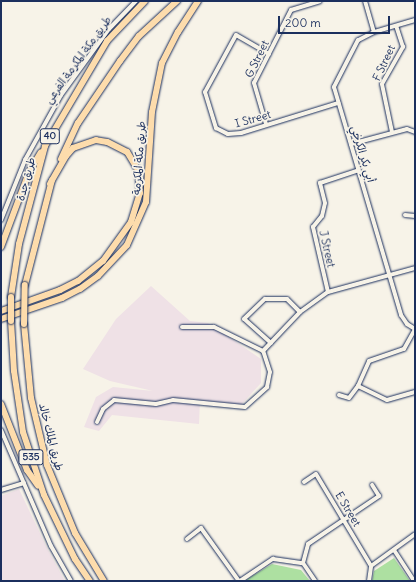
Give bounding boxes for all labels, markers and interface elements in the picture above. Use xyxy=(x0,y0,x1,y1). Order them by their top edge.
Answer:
scale bar xyxy=(280,8,392,34)
street label: طريق مكة المكرمة الفرعي xyxy=(42,14,114,106)
text: 200 m xyxy=(285,15,321,30)
street label: G Street xyxy=(242,38,272,80)
street label: F Street xyxy=(370,43,398,83)
street label: I Street xyxy=(234,108,272,130)
street label: طريق مكة المكرمة xyxy=(130,121,148,195)
street label: أبي بكر الكرخي xyxy=(348,124,378,184)
road number: 40 xyxy=(39,128,61,144)
street label: طريق جدة xyxy=(14,156,38,202)
street label: J Street xyxy=(316,229,338,269)
street label: طريق الملك خالد xyxy=(36,402,66,472)
road number: 535 xyxy=(18,449,44,465)
street label: E Street xyxy=(332,489,364,529)

